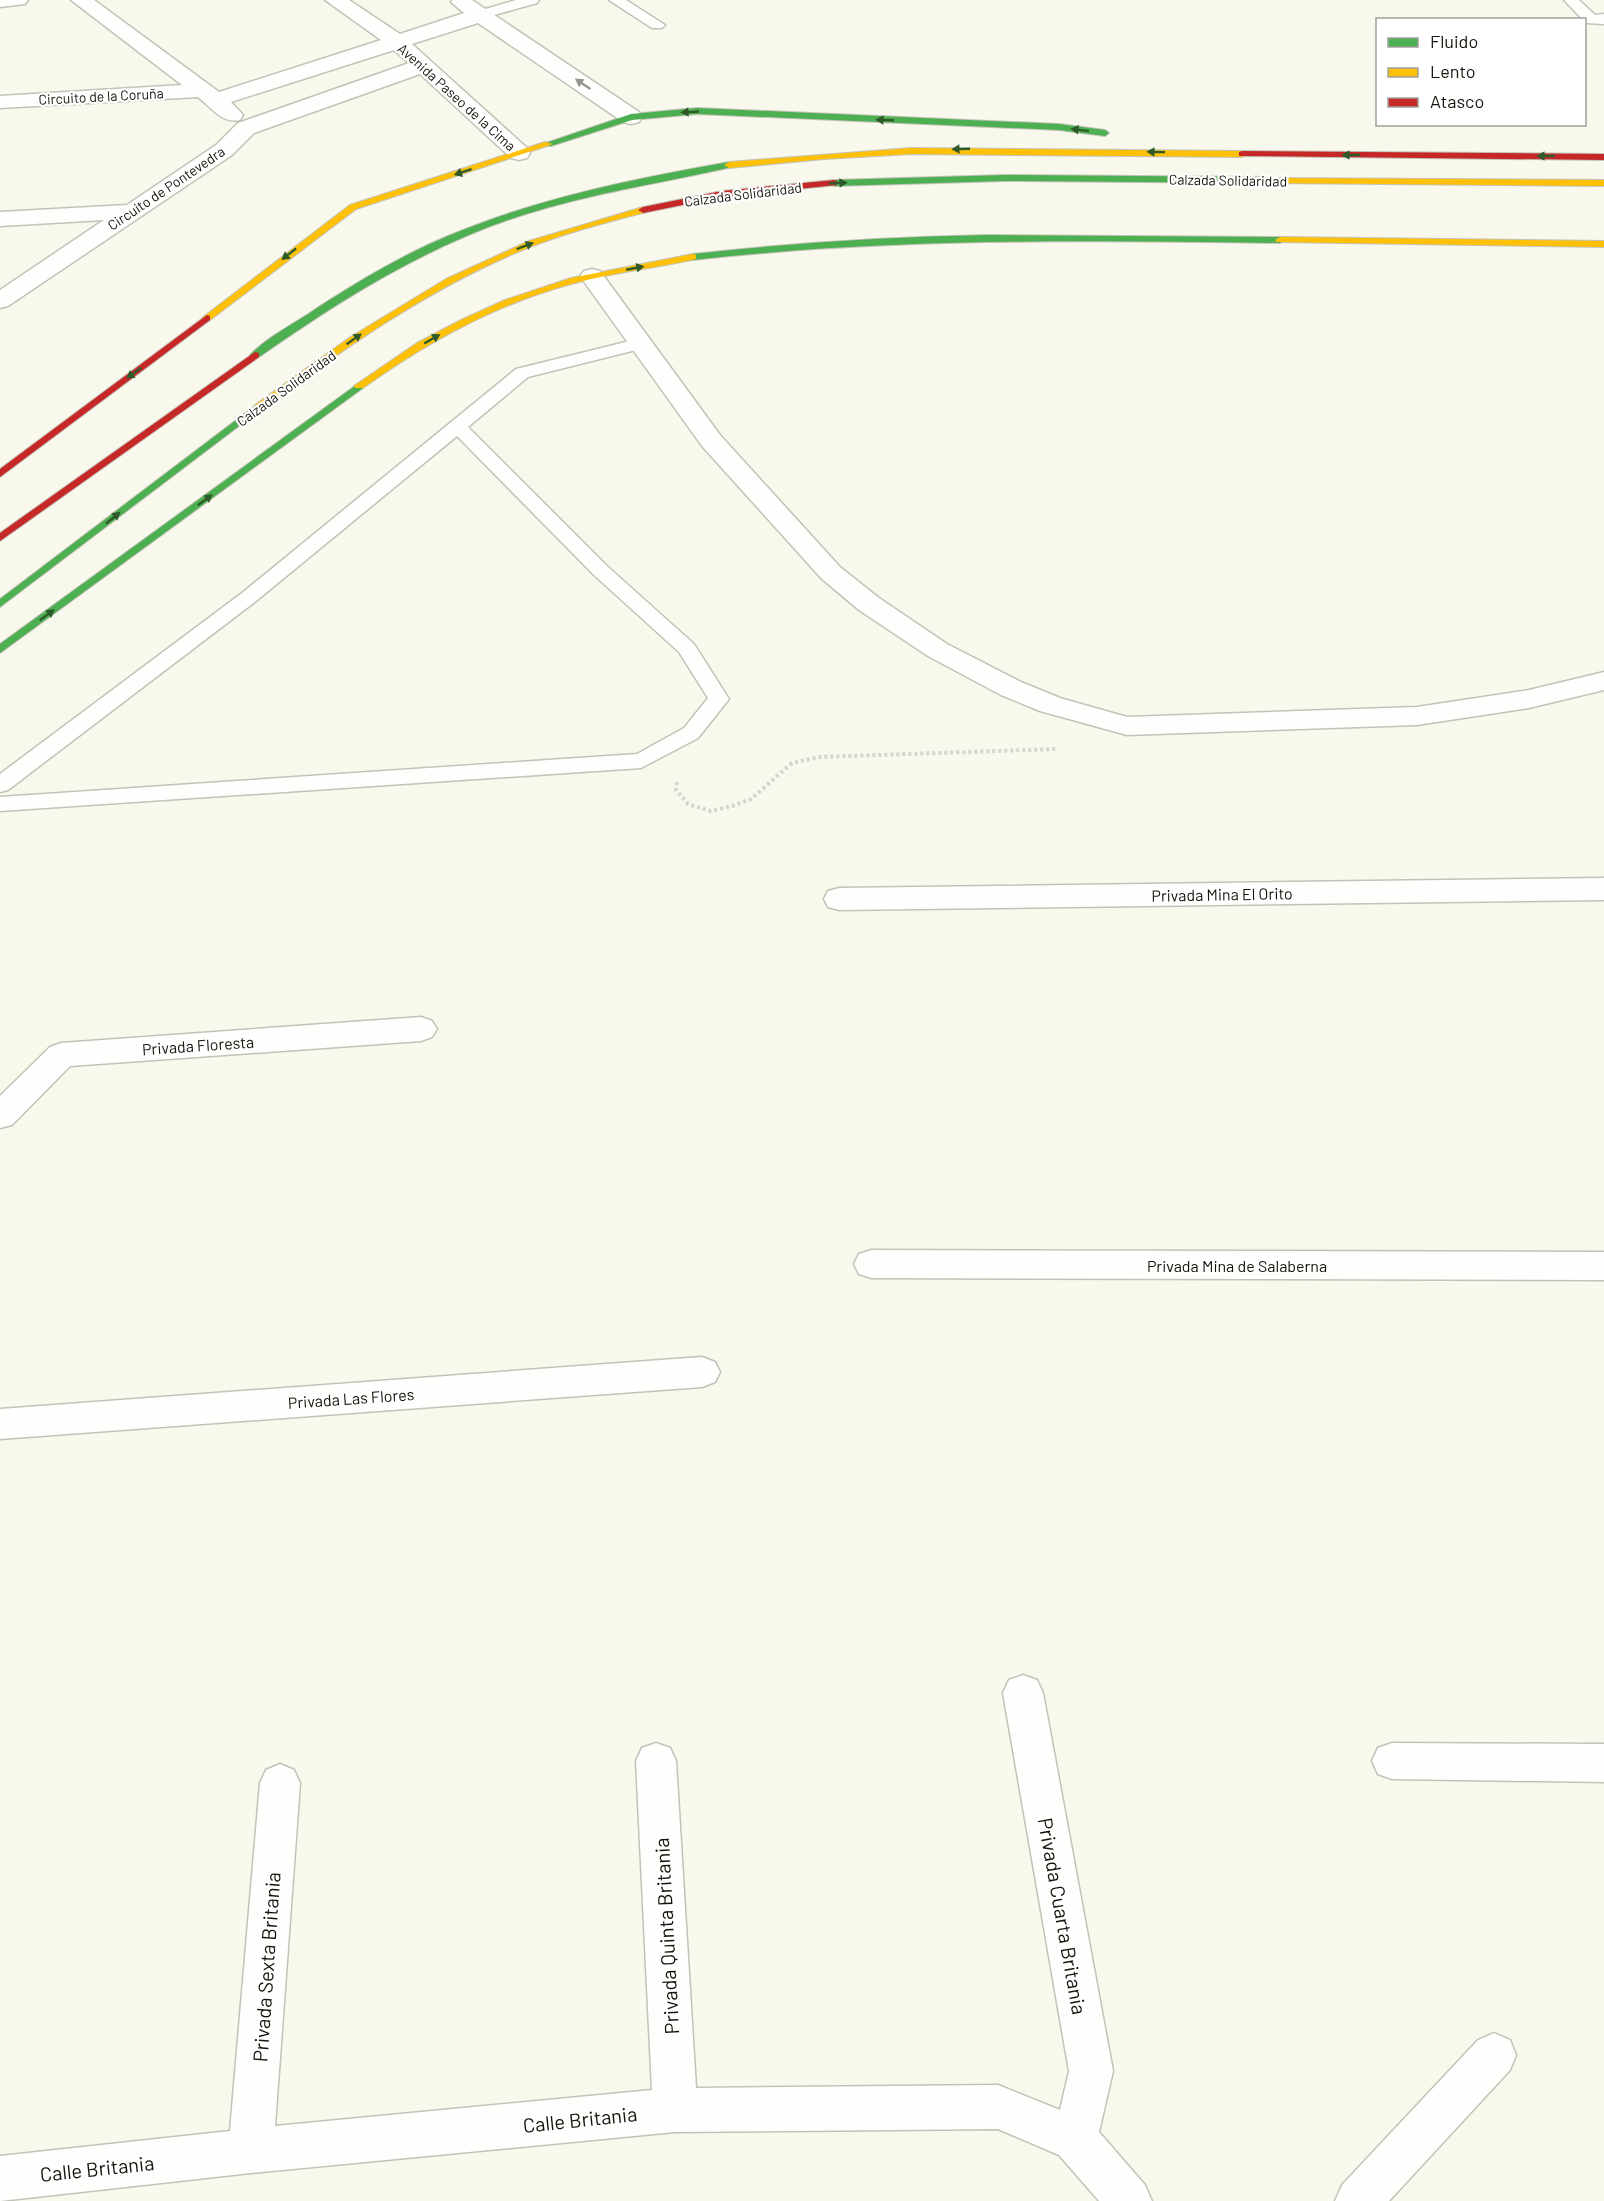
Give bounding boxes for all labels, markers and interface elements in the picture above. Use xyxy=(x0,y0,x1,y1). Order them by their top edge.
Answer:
legend xyxy=(1376,18,1586,126)
text: Fluido xyxy=(1430,30,1478,52)
street label: Avenida Paseo de la Cima xyxy=(395,40,519,154)
text: Lento xyxy=(1430,60,1476,82)
one-way arrow xyxy=(575,78,591,90)
street label: Circuito de la Coruña xyxy=(38,84,164,108)
text: Atasco xyxy=(1430,90,1484,112)
one-way arrow xyxy=(681,107,700,117)
one-way arrow xyxy=(876,116,895,125)
one-way arrow xyxy=(1070,125,1089,135)
street label: Circuito de Pontevedra xyxy=(104,142,228,234)
one-way arrow xyxy=(951,145,970,154)
one-way arrow xyxy=(1146,147,1165,157)
one-way arrow xyxy=(1341,150,1360,160)
one-way arrow xyxy=(1536,151,1555,161)
one-way arrow xyxy=(454,167,472,177)
street label: Calzada Solidaridad xyxy=(1169,170,1287,190)
street label: Calzada Solidaridad xyxy=(683,178,803,210)
one-way arrow xyxy=(829,178,848,187)
one-way arrow xyxy=(516,241,534,250)
one-way arrow xyxy=(282,248,297,260)
one-way arrow xyxy=(625,263,644,272)
one-way arrow xyxy=(346,333,362,345)
one-way arrow xyxy=(424,334,441,344)
street label: Calzada Solidaridad xyxy=(233,346,339,430)
one-way arrow xyxy=(127,366,142,378)
one-way arrow xyxy=(196,494,212,506)
one-way arrow xyxy=(105,511,121,524)
one-way arrow xyxy=(39,609,55,621)
street label: Privada Mina El Orito xyxy=(1151,883,1293,905)
street label: Privada Floresta xyxy=(141,1032,255,1058)
street label: Privada Mina de Salaberna xyxy=(1147,1256,1327,1275)
street label: Privada Las Flores xyxy=(287,1384,415,1412)
street label: Privada Cuarta Britania xyxy=(1034,1816,1092,2016)
street label: Privada Quinta Britania xyxy=(649,1837,683,2035)
street label: Privada Sexta Britania xyxy=(247,1871,285,2063)
street label: Calle Britania xyxy=(522,2101,638,2137)
street label: Calle Britania xyxy=(39,2150,155,2186)

